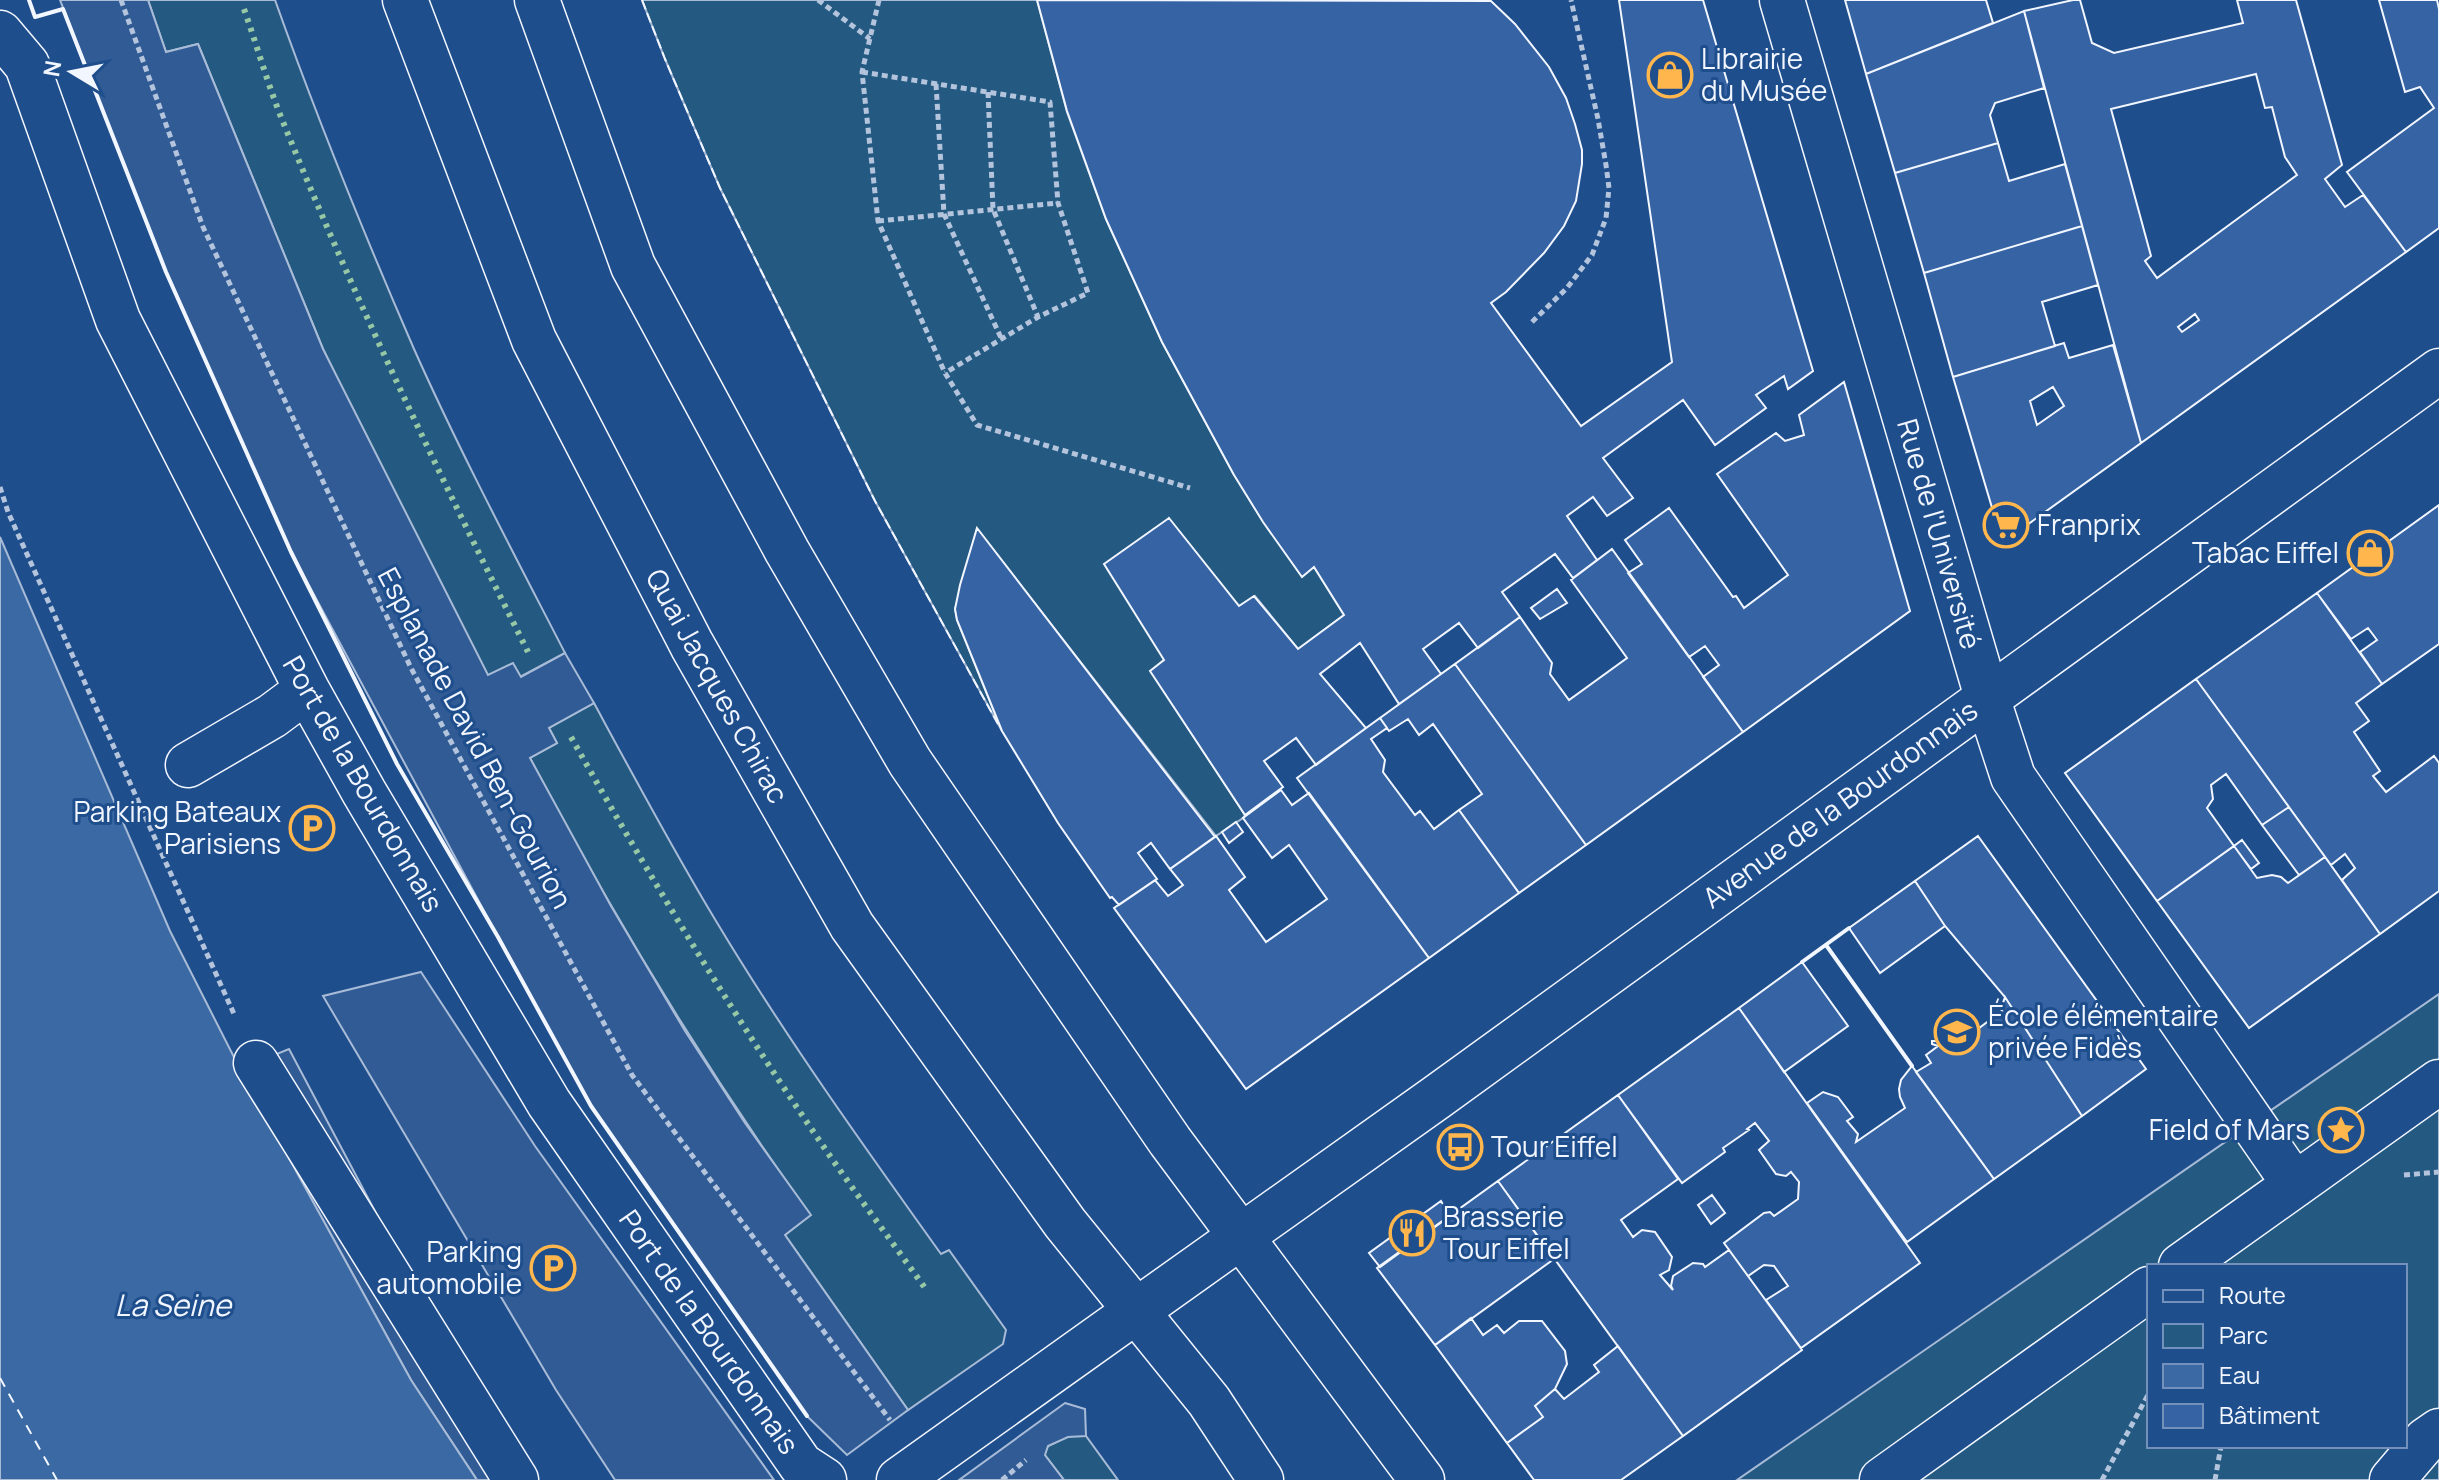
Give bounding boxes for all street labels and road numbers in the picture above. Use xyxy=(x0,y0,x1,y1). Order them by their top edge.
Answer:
street label: Rue de l'Université xyxy=(1889,414,1991,653)
street label: Esplanade David Ben-Gourion xyxy=(370,560,582,915)
street label: Quai Jacques Chirac xyxy=(638,562,798,809)
street label: Port de la Bourdonnais xyxy=(275,648,453,919)
street label: Avenue de la Bourdonnais xyxy=(1694,691,1985,916)
street label: Port de la Bourdonnais xyxy=(611,1202,809,1461)

